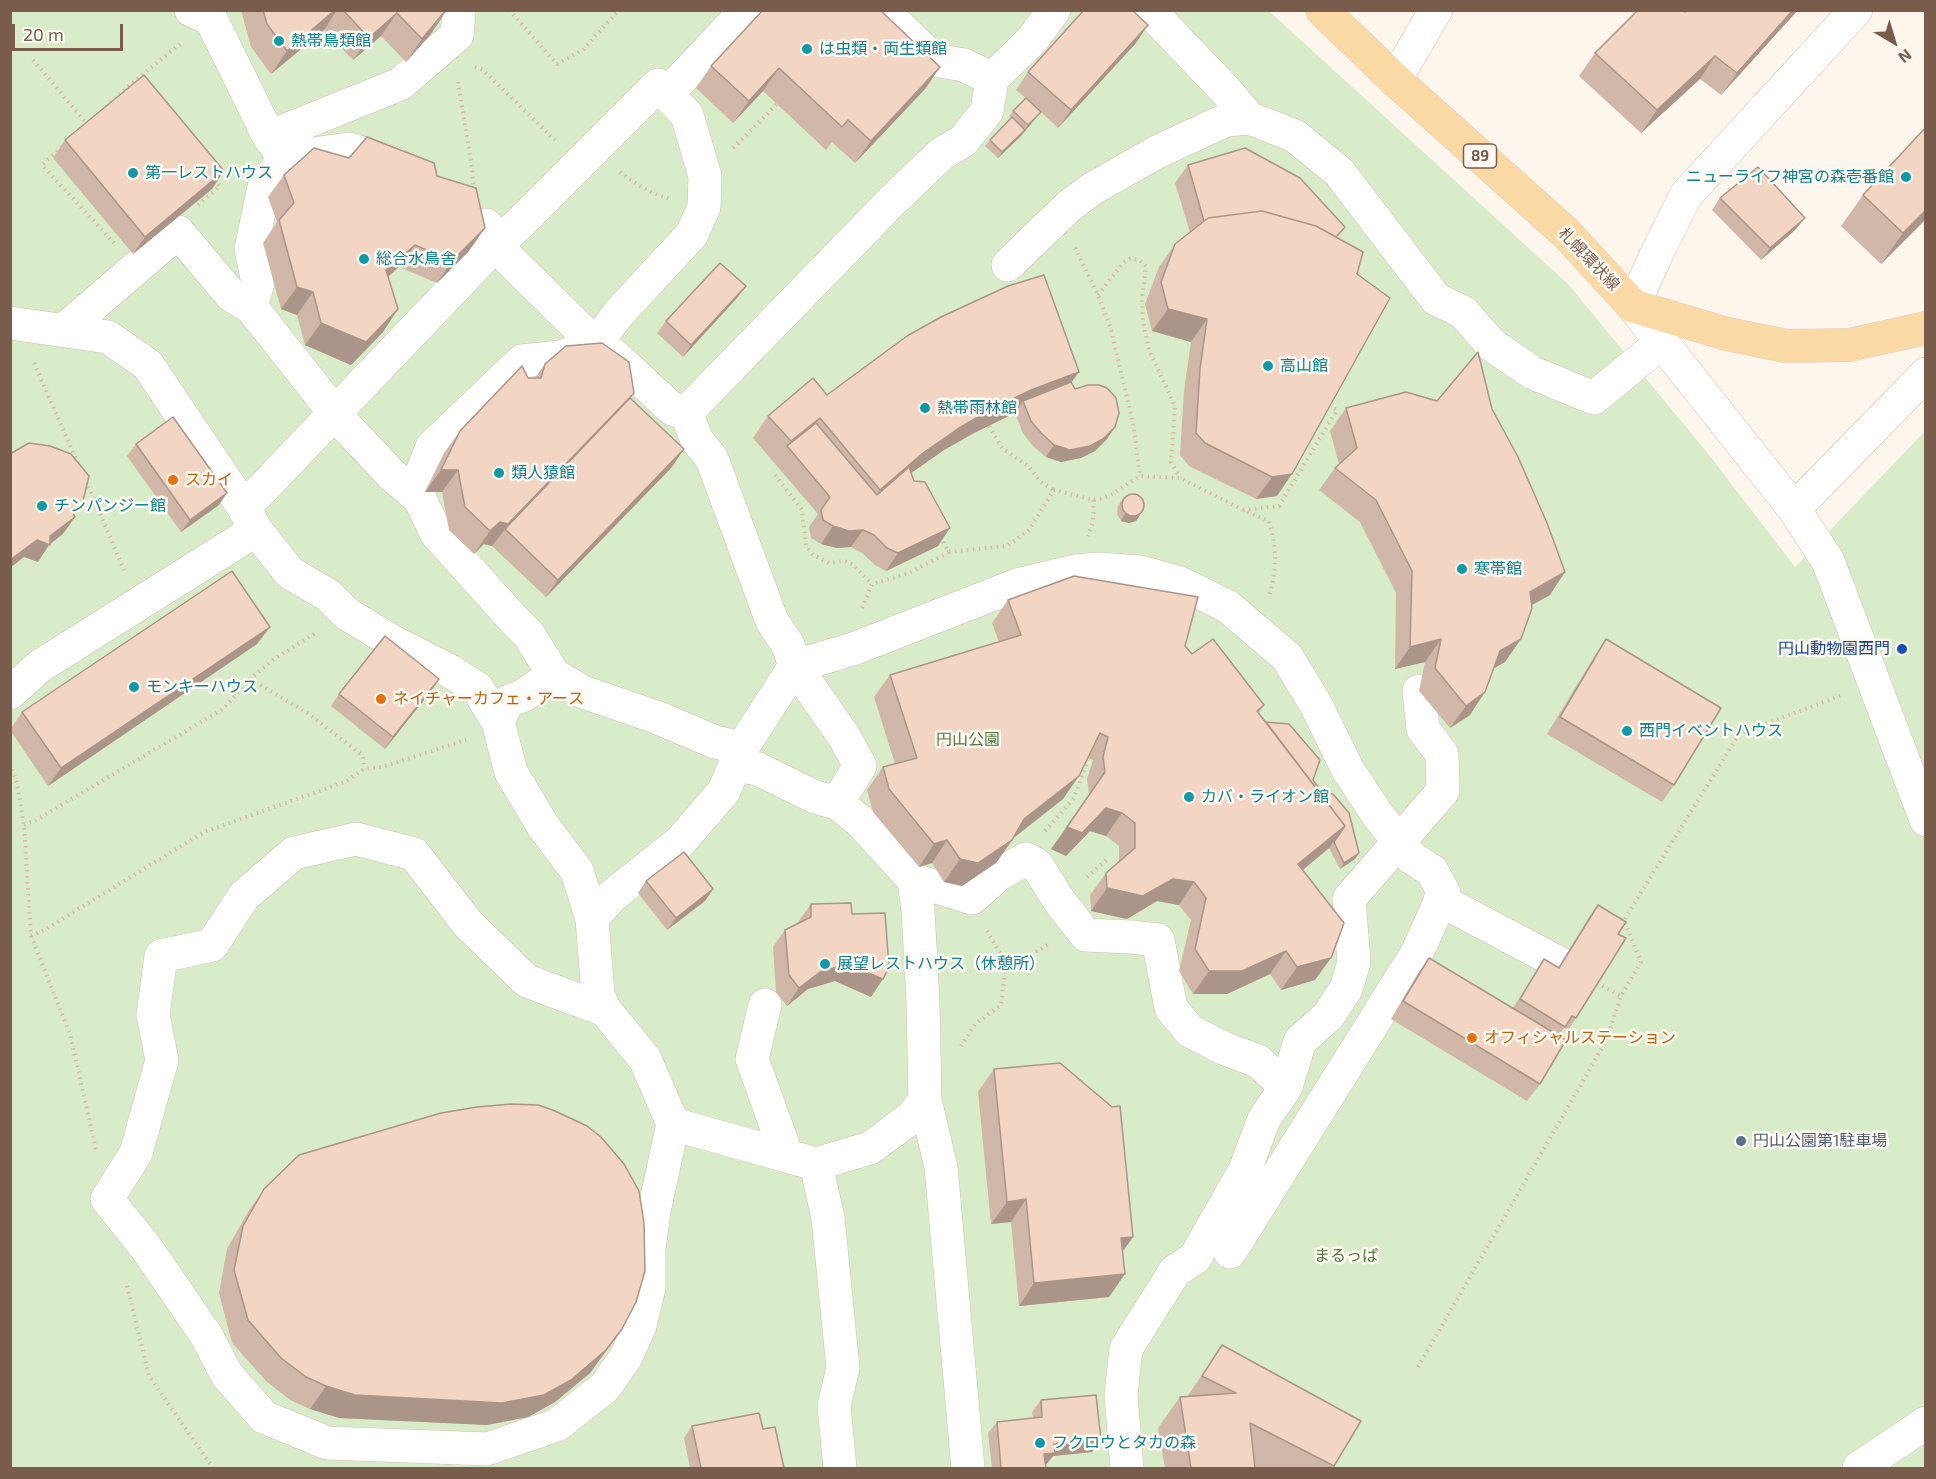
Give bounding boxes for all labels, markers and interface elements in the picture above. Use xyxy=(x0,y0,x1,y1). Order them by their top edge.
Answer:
scale bar xyxy=(15,12,126,50)
north arrow xyxy=(1864,12,1924,72)
text: 20 m xyxy=(23,23,64,45)
place label: 熱帯鳥類館 xyxy=(291,31,371,51)
marker: 熱帯鳥類館 xyxy=(272,34,286,48)
place label: は虫類・両生類館 xyxy=(819,39,947,59)
marker: は虫類・両生類館 xyxy=(800,42,814,56)
text: N xyxy=(1895,46,1916,68)
road number: 89 xyxy=(1464,144,1496,168)
place label: 第一レストハウス xyxy=(145,163,273,183)
marker: 第一レストハウス xyxy=(126,166,140,180)
place label: ニューライフ神宮の森壱番館 xyxy=(1686,167,1894,187)
marker: ニューライフ神宮の森壱番館 xyxy=(1899,170,1913,184)
street label: 札幌環状線 xyxy=(1554,224,1624,294)
place label: 総合水鳥舎 xyxy=(376,249,456,269)
marker: 総合水鳥舎 xyxy=(357,252,371,266)
place label: 高山館 xyxy=(1280,356,1328,376)
marker: 高山館 xyxy=(1261,359,1275,373)
place label: 熱帯雨林館 xyxy=(937,398,1017,418)
marker: 熱帯雨林館 xyxy=(918,401,932,415)
place label: 類人猿館 xyxy=(511,463,575,483)
marker: 類人猿館 xyxy=(492,466,506,480)
place label: スカイ xyxy=(185,470,233,490)
marker: スカイ xyxy=(166,473,180,487)
place label: チンパンジー館 xyxy=(54,496,166,516)
marker: チンパンジー館 xyxy=(35,499,49,513)
place label: 寒帯館 xyxy=(1474,559,1522,579)
marker: 寒帯館 xyxy=(1455,562,1469,576)
place label: 円山動物園西門 xyxy=(1778,639,1890,659)
marker: 円山動物園西門 xyxy=(1895,642,1909,656)
place label: モンキーハウス xyxy=(146,677,258,697)
marker: モンキーハウス xyxy=(127,680,141,694)
place label: ネイチャーカフェ・アース xyxy=(393,689,584,709)
marker: ネイチャーカフェ・アース xyxy=(374,692,388,706)
place label: 西門イベントハウス xyxy=(1639,721,1783,741)
marker: 西門イベントハウス xyxy=(1620,724,1634,738)
park label: 円山公園 xyxy=(936,730,1000,750)
place label: カバ・ライオン館 xyxy=(1201,787,1329,807)
marker: カバ・ライオン館 xyxy=(1182,790,1196,804)
place label: 展望レストハウス（休憩所） xyxy=(837,954,1045,974)
marker: 展望レストハウス（休憩所） xyxy=(818,957,832,971)
place label: オフィシャルステーション xyxy=(1484,1028,1676,1048)
marker: オフィシャルステーション xyxy=(1465,1031,1479,1045)
place label: 円山公園第1駐車場 xyxy=(1753,1131,1887,1151)
marker: 円山公園第1駐車場 xyxy=(1734,1134,1748,1148)
park label: まるっぱ xyxy=(1314,1246,1378,1266)
place label: フクロウとタカの森 xyxy=(1052,1433,1196,1453)
marker: フクロウとタカの森 xyxy=(1033,1436,1047,1450)

